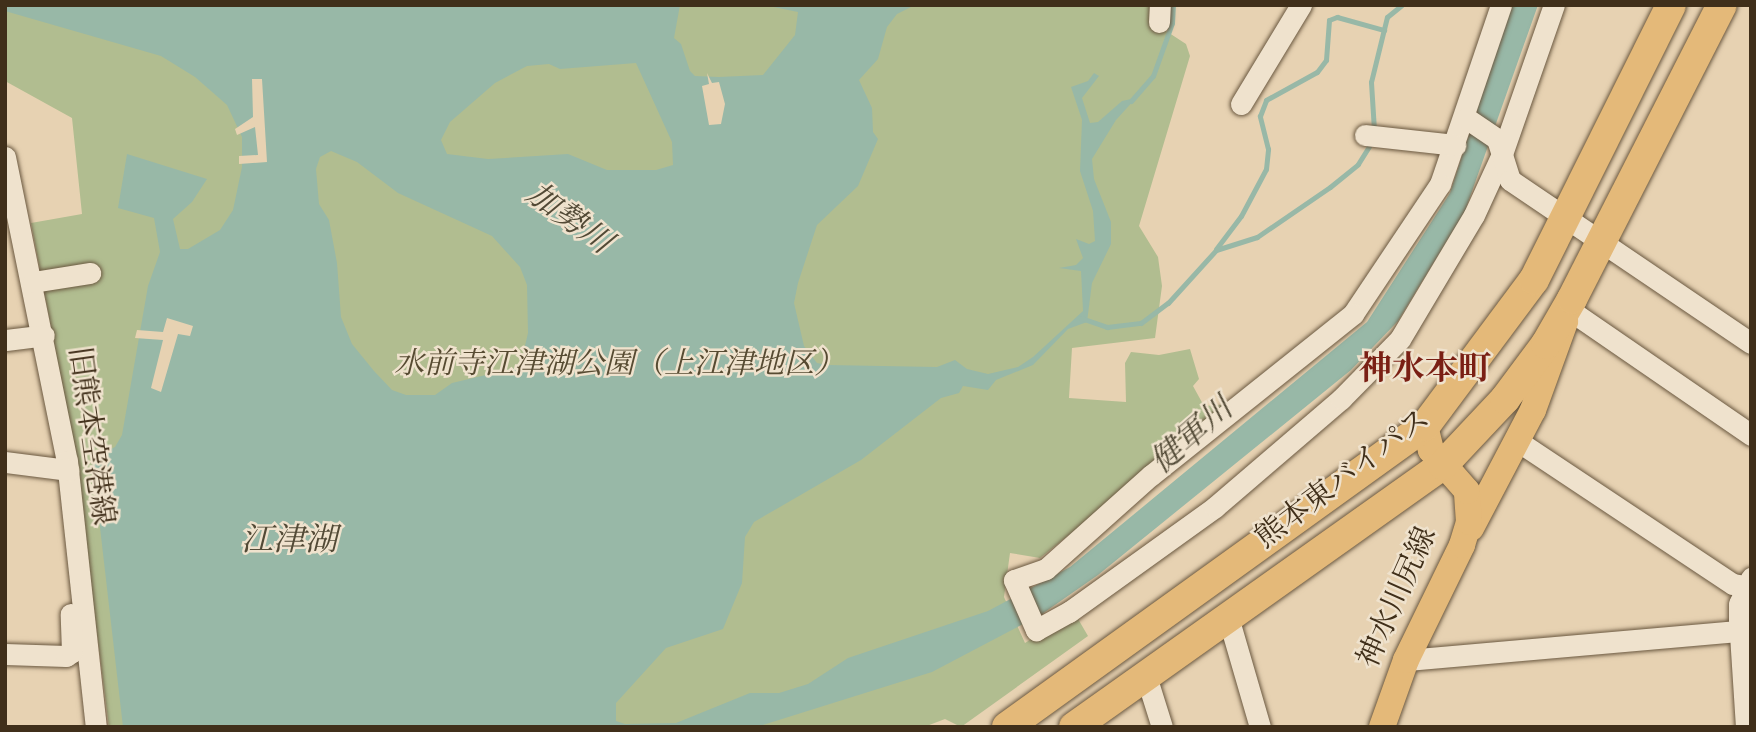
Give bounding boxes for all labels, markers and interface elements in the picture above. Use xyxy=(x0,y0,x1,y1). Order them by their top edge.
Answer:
water label: 加勢川 xyxy=(518,176,618,264)
street label: 旧熊本空港線 xyxy=(59,344,119,528)
park label: 水前寺江津湖公園（上江津地区） xyxy=(394,348,844,384)
district label: 神水本町 xyxy=(1359,352,1491,392)
water label: 健軍川 xyxy=(1144,391,1242,483)
street label: 熊本東バイパス xyxy=(1249,402,1439,558)
street label: 神水川尻線 xyxy=(1352,522,1446,674)
water label: 江津湖 xyxy=(241,523,337,561)

